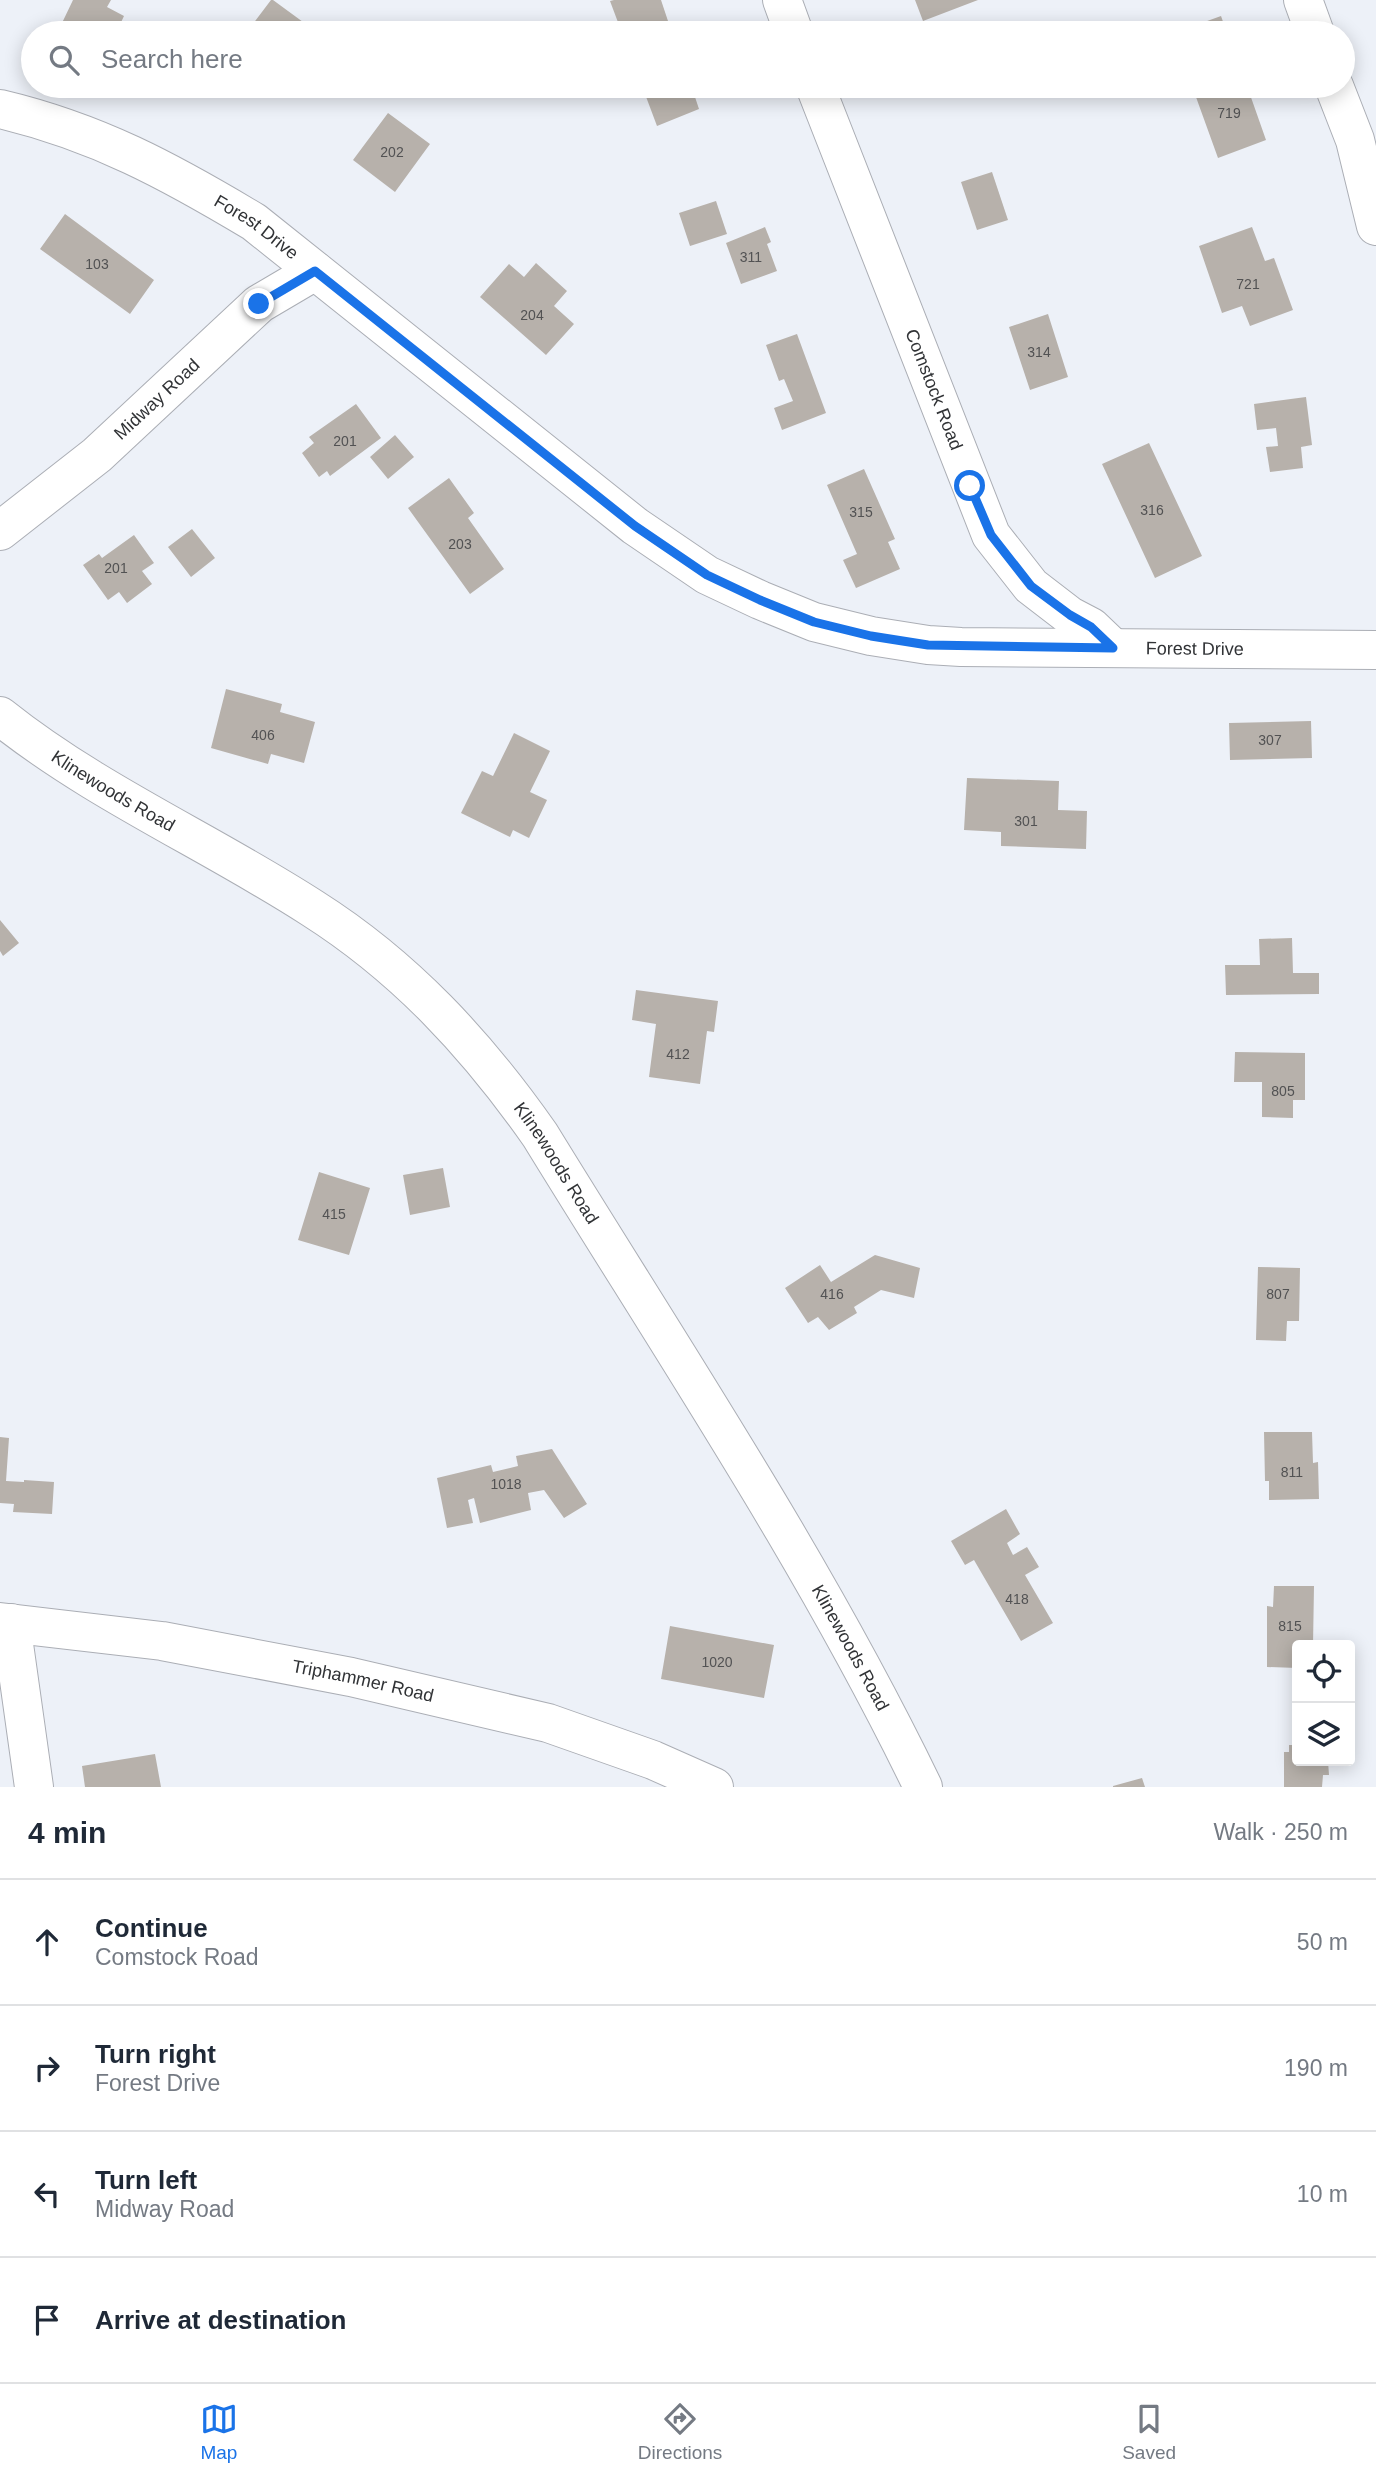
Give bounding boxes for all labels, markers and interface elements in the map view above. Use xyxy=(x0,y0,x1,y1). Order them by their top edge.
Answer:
search box xyxy=(21,21,1355,98)
icon: search xyxy=(45,41,83,79)
text: Search here xyxy=(101,44,243,74)
house number: 719 xyxy=(1217,105,1241,121)
house number: 202 xyxy=(380,144,404,160)
street label: Forest Drive xyxy=(211,191,302,263)
house number: 311 xyxy=(740,249,762,265)
house number: 103 xyxy=(85,256,109,272)
house number: 721 xyxy=(1236,276,1260,292)
route end xyxy=(243,288,274,319)
house number: 204 xyxy=(520,307,544,323)
street label: Comstock Road xyxy=(901,326,967,453)
house number: 314 xyxy=(1027,344,1051,360)
street label: Midway Road xyxy=(110,355,204,444)
house number: 201 xyxy=(333,433,357,449)
route start xyxy=(954,470,985,501)
house number: 316 xyxy=(1140,502,1164,518)
house number: 315 xyxy=(849,504,873,520)
house number: 203 xyxy=(448,536,472,552)
house number: 201 xyxy=(104,560,128,576)
street label: Forest Drive xyxy=(1146,638,1244,659)
house number: 406 xyxy=(251,727,275,743)
house number: 307 xyxy=(1258,732,1282,748)
street label: Klinewoods Road xyxy=(48,747,178,836)
house number: 301 xyxy=(1014,813,1038,829)
house number: 412 xyxy=(666,1046,690,1062)
house number: 805 xyxy=(1271,1083,1295,1099)
street label: Klinewoods Road xyxy=(510,1099,603,1227)
house number: 415 xyxy=(322,1206,346,1222)
house number: 416 xyxy=(820,1286,844,1302)
house number: 807 xyxy=(1266,1286,1290,1302)
house number: 811 xyxy=(1281,1464,1303,1480)
house number: 1018 xyxy=(490,1476,522,1492)
street label: Klinewoods Road xyxy=(808,1581,893,1714)
house number: 418 xyxy=(1005,1591,1029,1607)
house number: 815 xyxy=(1278,1618,1302,1634)
map controls xyxy=(1292,1640,1355,1766)
button: locate xyxy=(1292,1640,1355,1703)
house number: 1020 xyxy=(701,1654,733,1670)
street label: Triphammer Road xyxy=(290,1656,436,1706)
button: layers xyxy=(1292,1703,1355,1766)
text: 4 min xyxy=(28,1816,106,1849)
text: Walk · 250 m xyxy=(1213,1819,1348,1845)
text: Continue xyxy=(95,1913,208,1943)
icon: ahead xyxy=(28,1923,66,1961)
text: 50 m xyxy=(1297,1929,1348,1955)
text: Comstock Road xyxy=(95,1944,259,1970)
text: Turn right xyxy=(95,2039,216,2069)
icon: right xyxy=(28,2049,66,2087)
text: 190 m xyxy=(1284,2055,1348,2081)
text: Forest Drive xyxy=(95,2070,220,2096)
text: Turn left xyxy=(95,2165,197,2195)
icon: left xyxy=(28,2175,66,2213)
text: 10 m xyxy=(1297,2181,1348,2207)
text: Midway Road xyxy=(95,2196,234,2222)
icon: arrive xyxy=(28,2301,66,2339)
text: Arrive at destination xyxy=(95,2305,346,2335)
tab: Map xyxy=(200,2400,238,2464)
tab: Directions xyxy=(638,2400,722,2464)
tab: Saved xyxy=(1122,2400,1176,2464)

